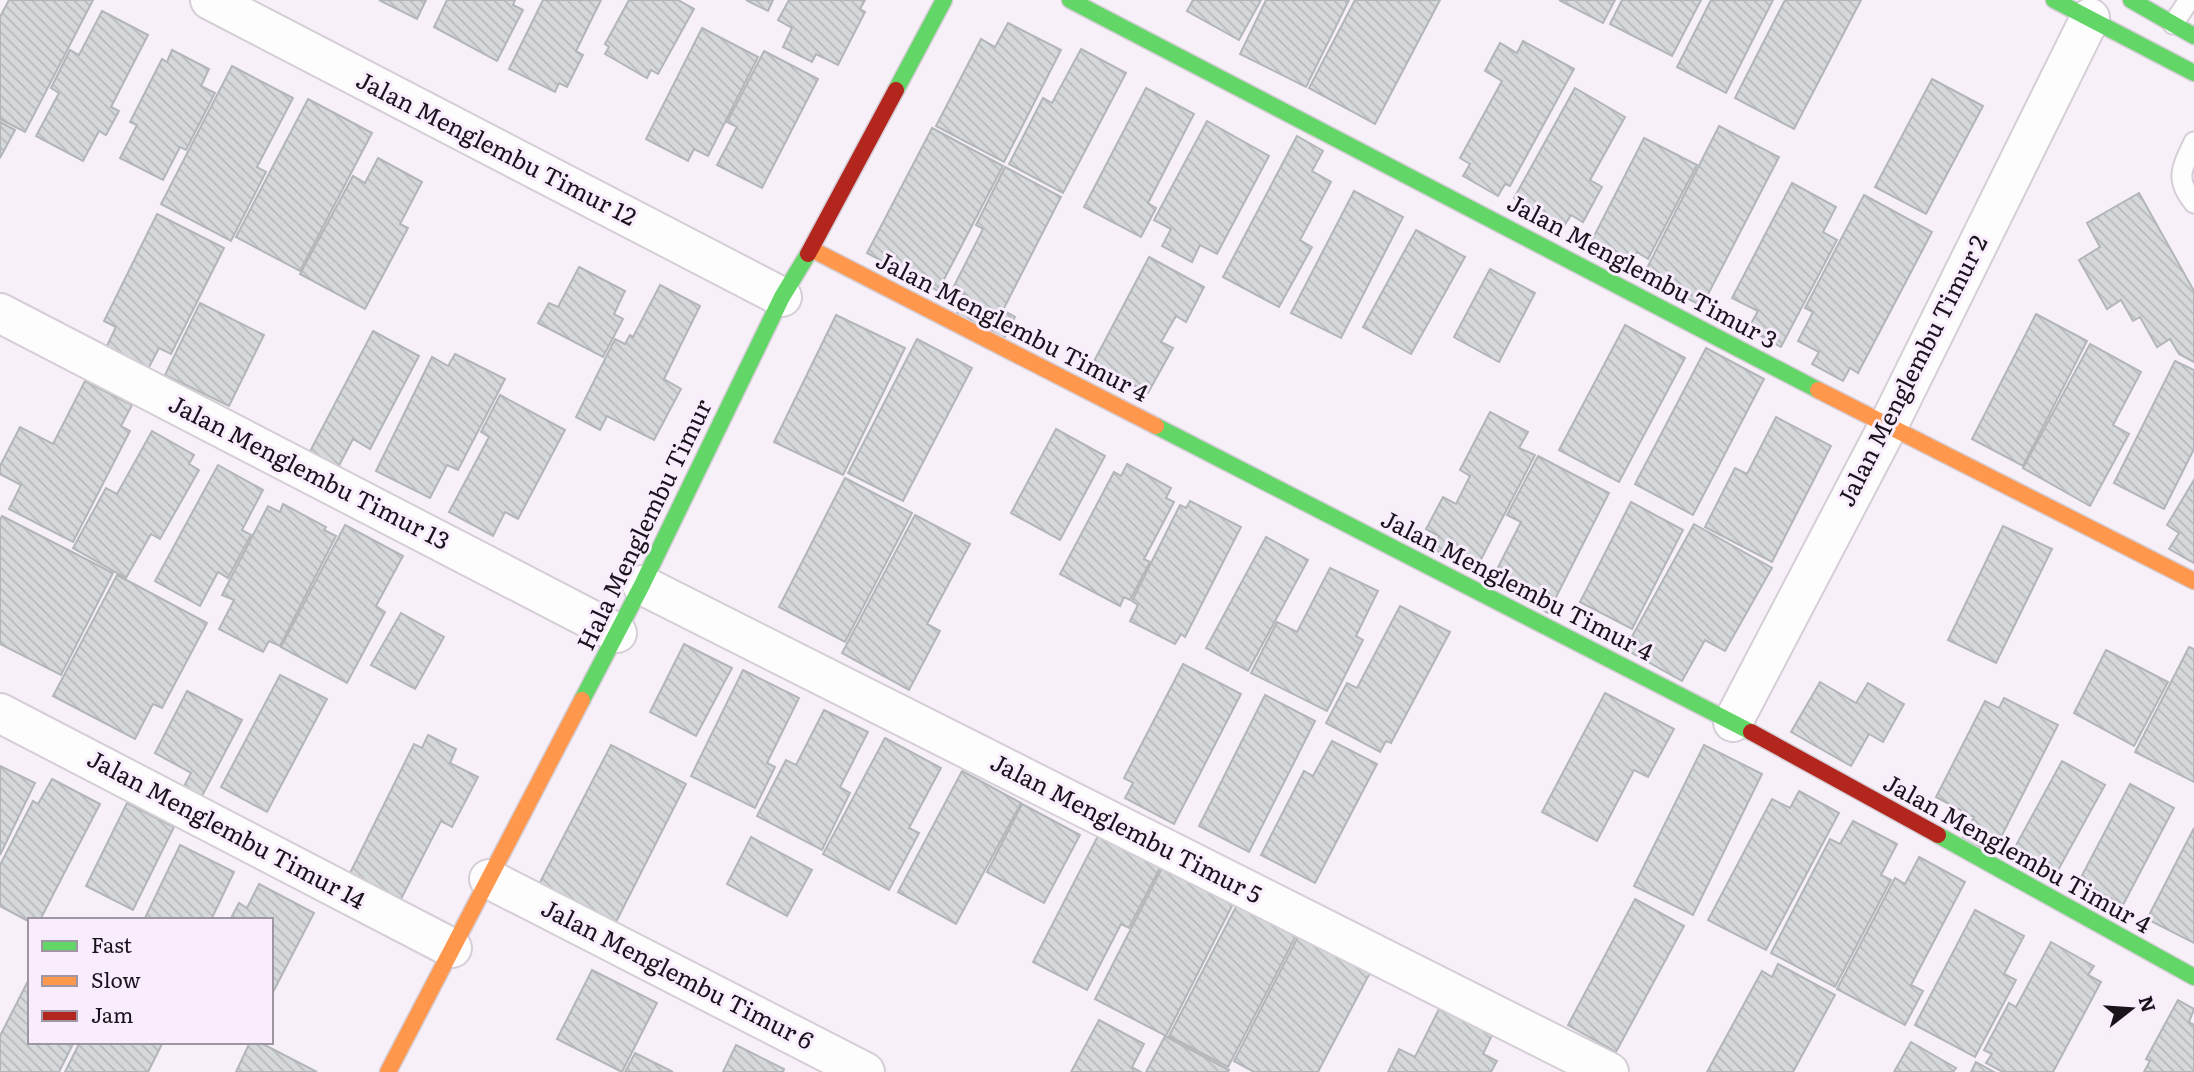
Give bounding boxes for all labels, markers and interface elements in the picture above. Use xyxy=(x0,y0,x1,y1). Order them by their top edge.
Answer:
street label: Jalan Menglembu Timur 12 xyxy=(351,61,643,233)
street label: Jalan Menglembu Timur 3 xyxy=(1502,184,1784,356)
street label: Jalan Menglembu Timur 2 xyxy=(1827,228,1995,512)
street label: Jalan Menglembu Timur 4 xyxy=(871,241,1155,409)
street label: Jalan Menglembu Timur 13 xyxy=(164,385,457,557)
street label: Hala Menglembu Timur xyxy=(567,392,719,655)
street label: Jalan Menglembu Timur 4 xyxy=(1376,500,1660,668)
street label: Jalan Menglembu Timur 14 xyxy=(82,740,372,916)
street label: Jalan Menglembu Timur 5 xyxy=(985,743,1269,911)
street label: Jalan Menglembu Timur 4 xyxy=(1878,763,2159,940)
street label: Jalan Menglembu Timur 6 xyxy=(536,889,820,1057)
legend xyxy=(28,918,273,1044)
text: Fast xyxy=(91,928,132,959)
text: Slow xyxy=(91,963,141,994)
north arrow xyxy=(2096,974,2166,1044)
text: N xyxy=(2132,992,2164,1016)
text: Jam xyxy=(91,998,133,1029)

